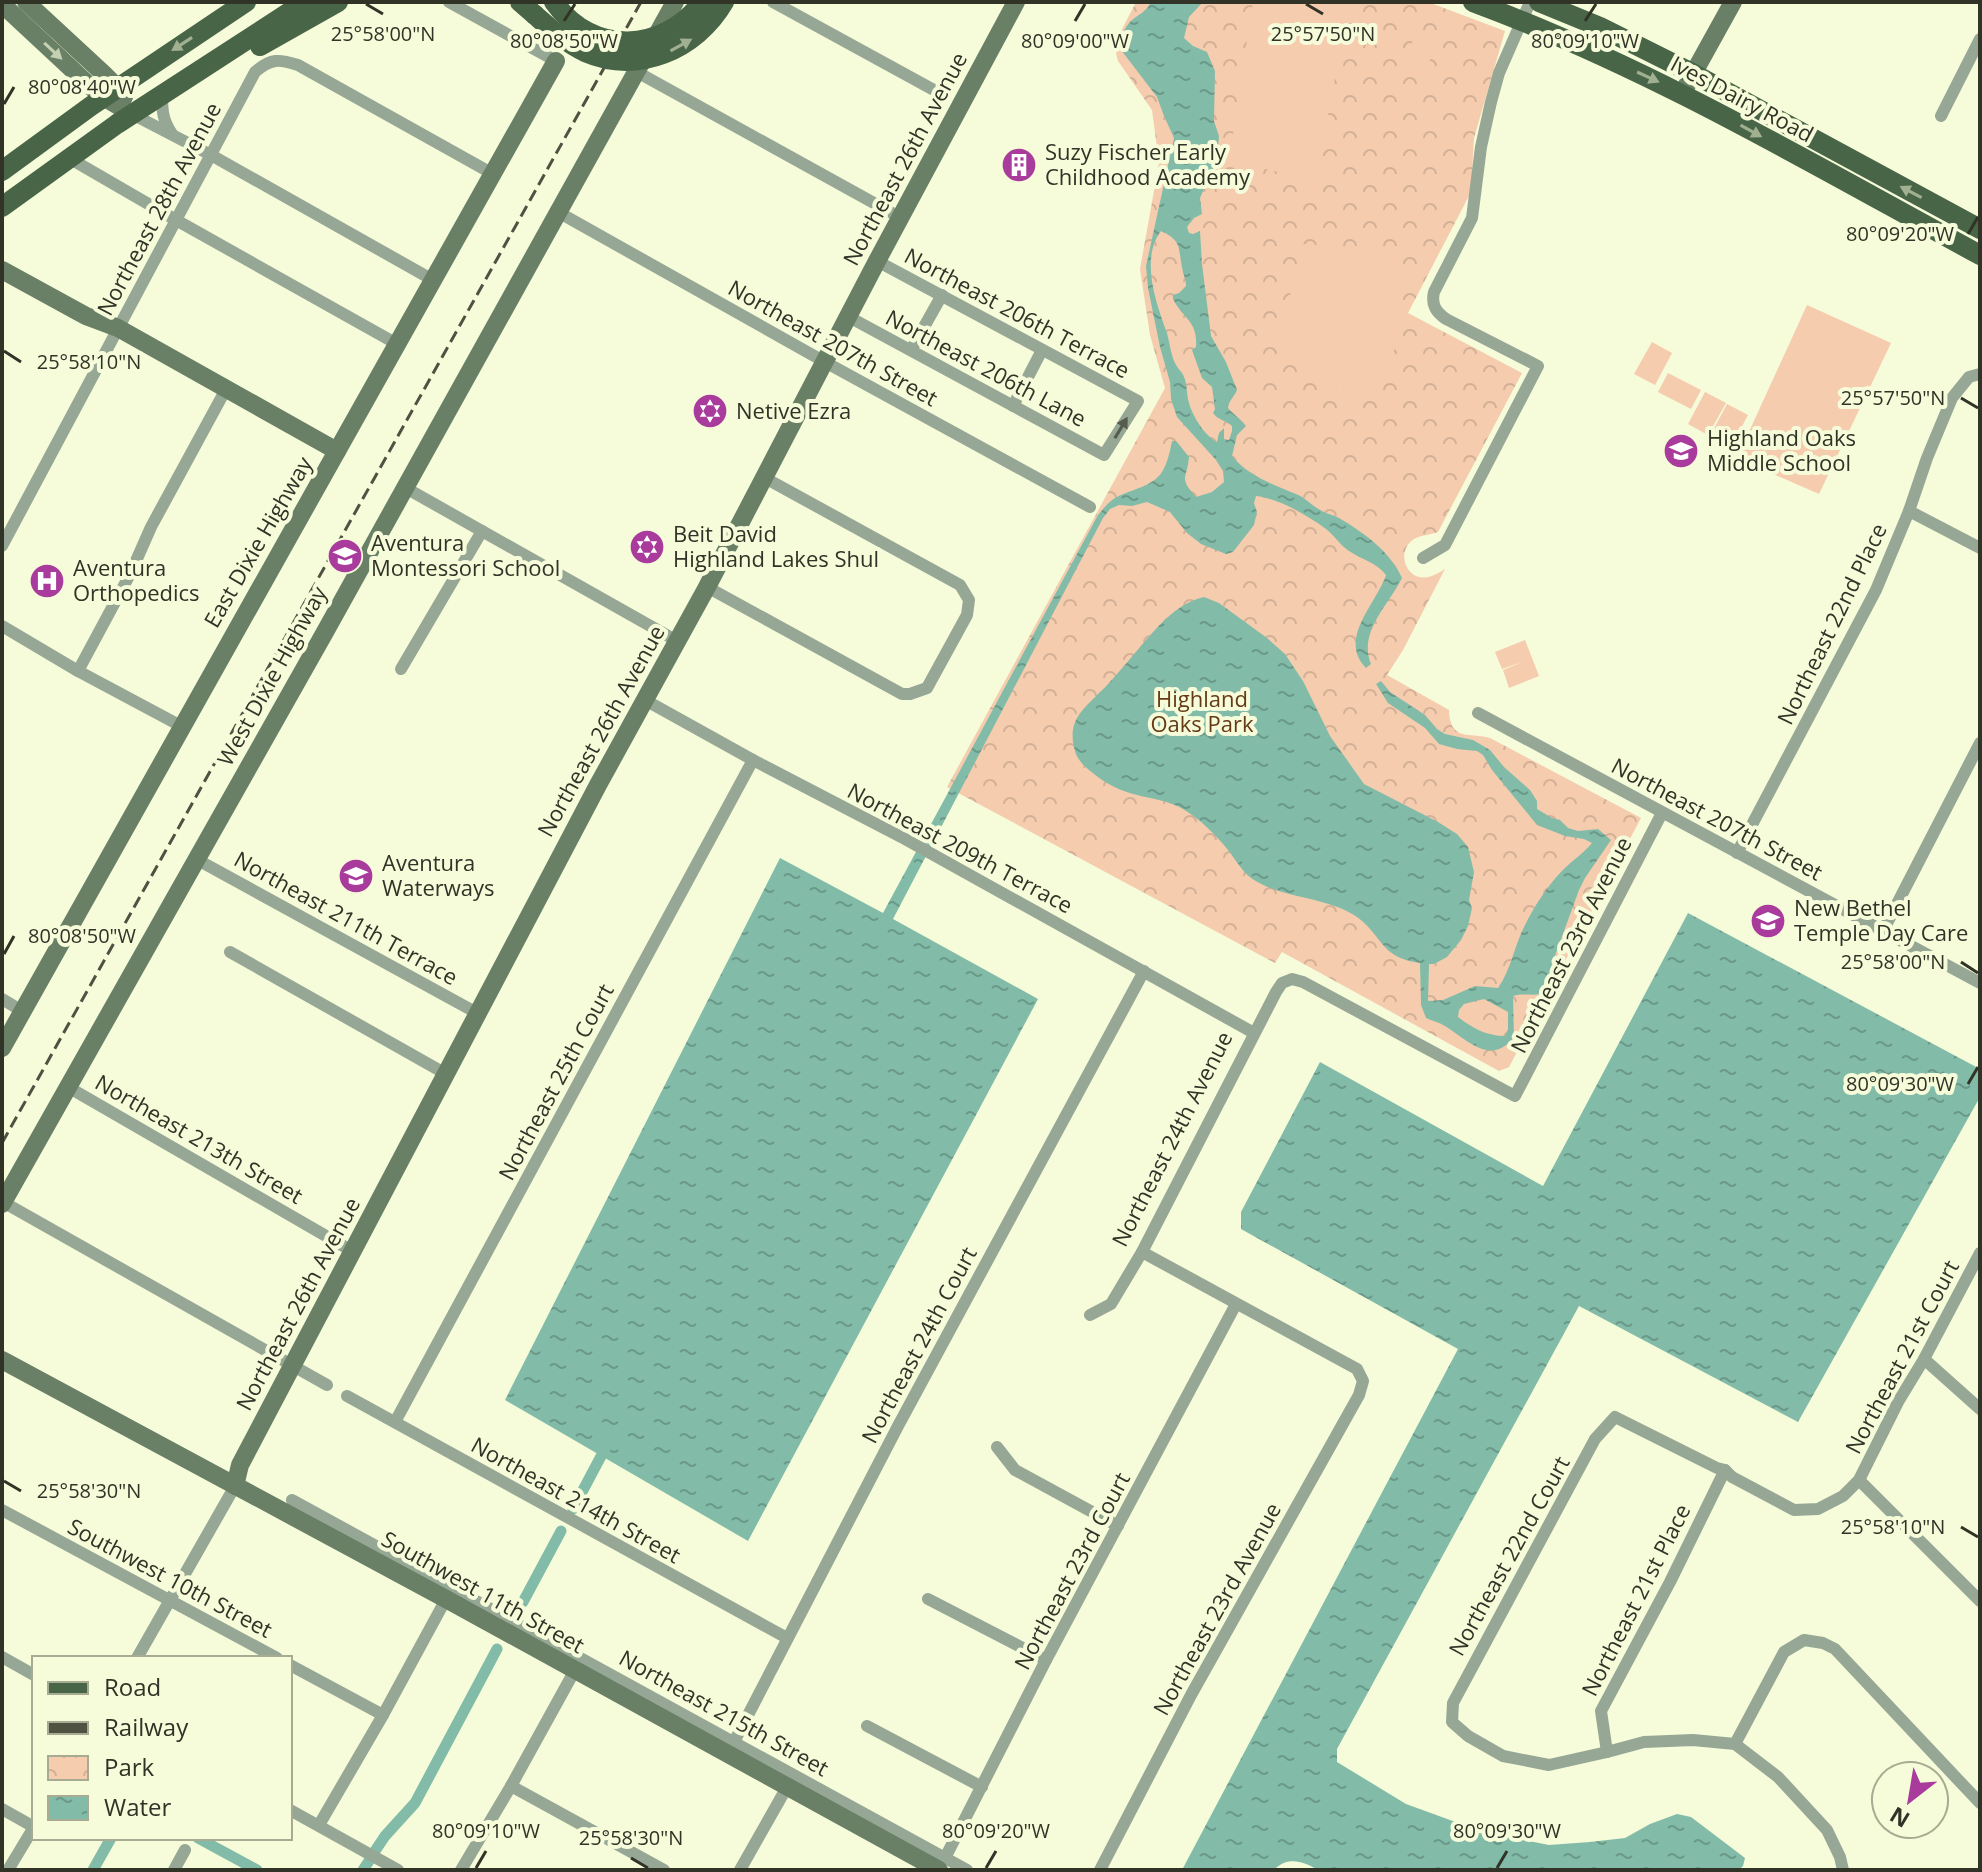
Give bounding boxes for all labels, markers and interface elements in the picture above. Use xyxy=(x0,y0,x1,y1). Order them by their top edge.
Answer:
text: 25°58'00"N xyxy=(331,20,435,47)
text: 25°57'50"N xyxy=(1271,20,1375,47)
text: 80°08'50"W xyxy=(510,27,619,54)
text: 80°09'00"W xyxy=(1021,27,1130,54)
text: 80°09'10"W xyxy=(1531,27,1640,54)
one-way arrow xyxy=(171,37,193,51)
one-way arrow xyxy=(669,39,692,52)
one-way arrow xyxy=(43,42,62,60)
street label: Northeast 26th Avenue xyxy=(835,47,973,270)
street label: Ives Dairy Road xyxy=(1666,48,1819,148)
one-way arrow xyxy=(1636,70,1659,84)
text: 80°08'40"W xyxy=(28,73,137,100)
street label: Northeast 28th Avenue xyxy=(89,97,227,320)
one-way arrow xyxy=(1740,123,1762,137)
place label: Suzy Fischer Early Childhood Academy xyxy=(1045,136,1251,191)
building icon: Suzy Fischer Early Childhood Academy xyxy=(1000,146,1038,184)
one-way arrow xyxy=(1900,185,1923,198)
text: 80°09'20"W xyxy=(1846,220,1955,247)
street label: Northeast 206th Terrace xyxy=(900,240,1135,384)
street label: Northeast 207th Street xyxy=(723,272,944,412)
street label: Northeast 206th Lane xyxy=(881,302,1092,433)
text: 25°58'10"N xyxy=(37,348,141,375)
text: 25°57'50"N xyxy=(1841,384,1945,411)
synagogue icon: Netive Ezra xyxy=(691,392,729,430)
place label: Netive Ezra xyxy=(736,395,851,425)
one-way arrow xyxy=(1114,417,1128,439)
place label: Highland Oaks Middle School xyxy=(1707,422,1856,477)
school or university icon: Highland Oaks Middle School xyxy=(1662,432,1700,470)
street label: East Dixie Highway xyxy=(196,450,319,632)
place label: Beit David Highland Lakes Shul xyxy=(673,518,879,573)
street label: Northeast 22nd Place xyxy=(1769,518,1893,729)
place label: Aventura Montessori School xyxy=(371,527,560,582)
synagogue icon: Beit David Highland Lakes Shul xyxy=(628,528,666,566)
school or university icon: Aventura Montessori School xyxy=(326,537,364,575)
place label: Aventura Orthopedics xyxy=(73,552,200,607)
hospital icon: Aventura Orthopedics xyxy=(28,562,66,600)
street label: West Dixie Highway xyxy=(209,580,333,771)
street label: Northeast 26th Avenue xyxy=(529,619,671,842)
park label: Highland Oaks Park xyxy=(1150,683,1254,738)
street label: Northeast 207th Street xyxy=(1607,750,1828,887)
street label: Northeast 209th Terrace xyxy=(843,775,1078,919)
street label: Northeast 23rd Avenue xyxy=(1503,831,1638,1058)
street label: Northeast 211th Terrace xyxy=(229,843,464,991)
place label: Aventura Waterways xyxy=(382,847,495,902)
school or university icon: Aventura Waterways xyxy=(337,857,375,895)
place label: New Bethel Temple Day Care xyxy=(1794,892,1968,947)
school or university icon: New Bethel Temple Day Care xyxy=(1749,902,1787,940)
text: 80°08'50"W xyxy=(28,922,137,949)
text: 25°58'00"N xyxy=(1841,948,1945,975)
street label: Northeast 25th Court xyxy=(491,978,620,1185)
street label: Northeast 24th Avenue xyxy=(1104,1026,1238,1251)
street label: Northeast 213th Street xyxy=(90,1066,309,1210)
text: 80°09'30"W xyxy=(1846,1070,1955,1097)
street label: Northeast 26th Avenue xyxy=(228,1192,366,1415)
street label: Northeast 24th Court xyxy=(854,1241,983,1448)
street label: Northeast 21st Court xyxy=(1837,1254,1965,1459)
street label: Northeast 214th Street xyxy=(466,1429,687,1569)
street label: Northeast 22nd Court xyxy=(1441,1450,1576,1661)
street label: Northeast 23rd Court xyxy=(1006,1466,1136,1674)
text: 25°58'30"N xyxy=(37,1477,141,1504)
street label: Northeast 23rd Avenue xyxy=(1145,1497,1287,1720)
street label: Northeast 21st Place xyxy=(1574,1498,1697,1701)
street label: Southwest 10th Street xyxy=(63,1511,278,1644)
text: 25°58'10"N xyxy=(1841,1513,1945,1540)
street label: Southwest 11th Street xyxy=(377,1523,590,1659)
street label: Northeast 215th Street xyxy=(614,1642,835,1782)
legend xyxy=(32,1656,292,1840)
text: Road xyxy=(104,1670,161,1703)
text: Railway xyxy=(104,1710,189,1743)
text: Park xyxy=(104,1750,155,1783)
north arrow xyxy=(1870,1760,1950,1840)
text: Water xyxy=(104,1790,172,1823)
text: N xyxy=(1884,1801,1915,1835)
text: 80°09'10"W xyxy=(432,1817,541,1844)
text: 80°09'20"W xyxy=(942,1817,1051,1844)
text: 80°09'30"W xyxy=(1453,1817,1562,1844)
text: 25°58'30"N xyxy=(579,1824,683,1851)

